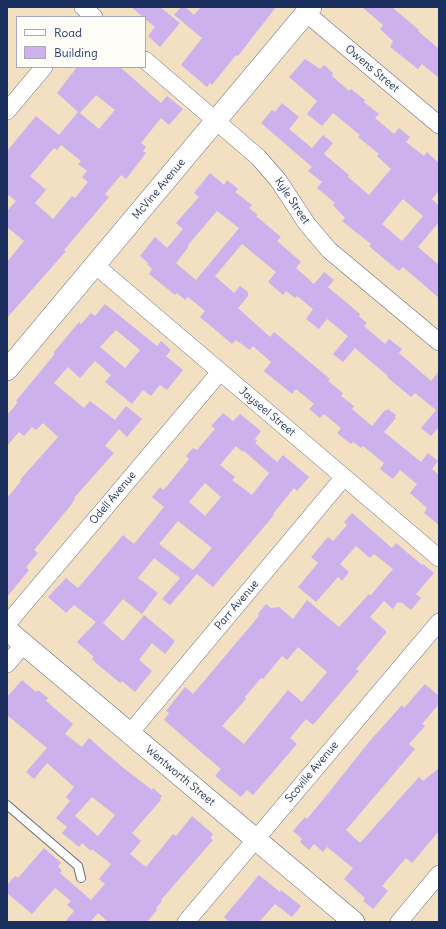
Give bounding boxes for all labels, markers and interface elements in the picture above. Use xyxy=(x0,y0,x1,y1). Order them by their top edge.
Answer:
legend xyxy=(16,16,146,68)
text: Road xyxy=(54,25,82,40)
street label: Owens Street xyxy=(342,43,402,95)
text: Building xyxy=(54,45,98,60)
street label: McVine Avenue xyxy=(130,156,188,222)
street label: Kyle Street xyxy=(272,175,312,227)
street label: Jayseel Street xyxy=(236,385,298,439)
street label: Odell Avenue xyxy=(87,469,139,527)
street label: Parr Avenue xyxy=(212,577,262,633)
street label: Scoville Avenue xyxy=(283,739,341,805)
street label: Wentworth Street xyxy=(142,743,218,809)

